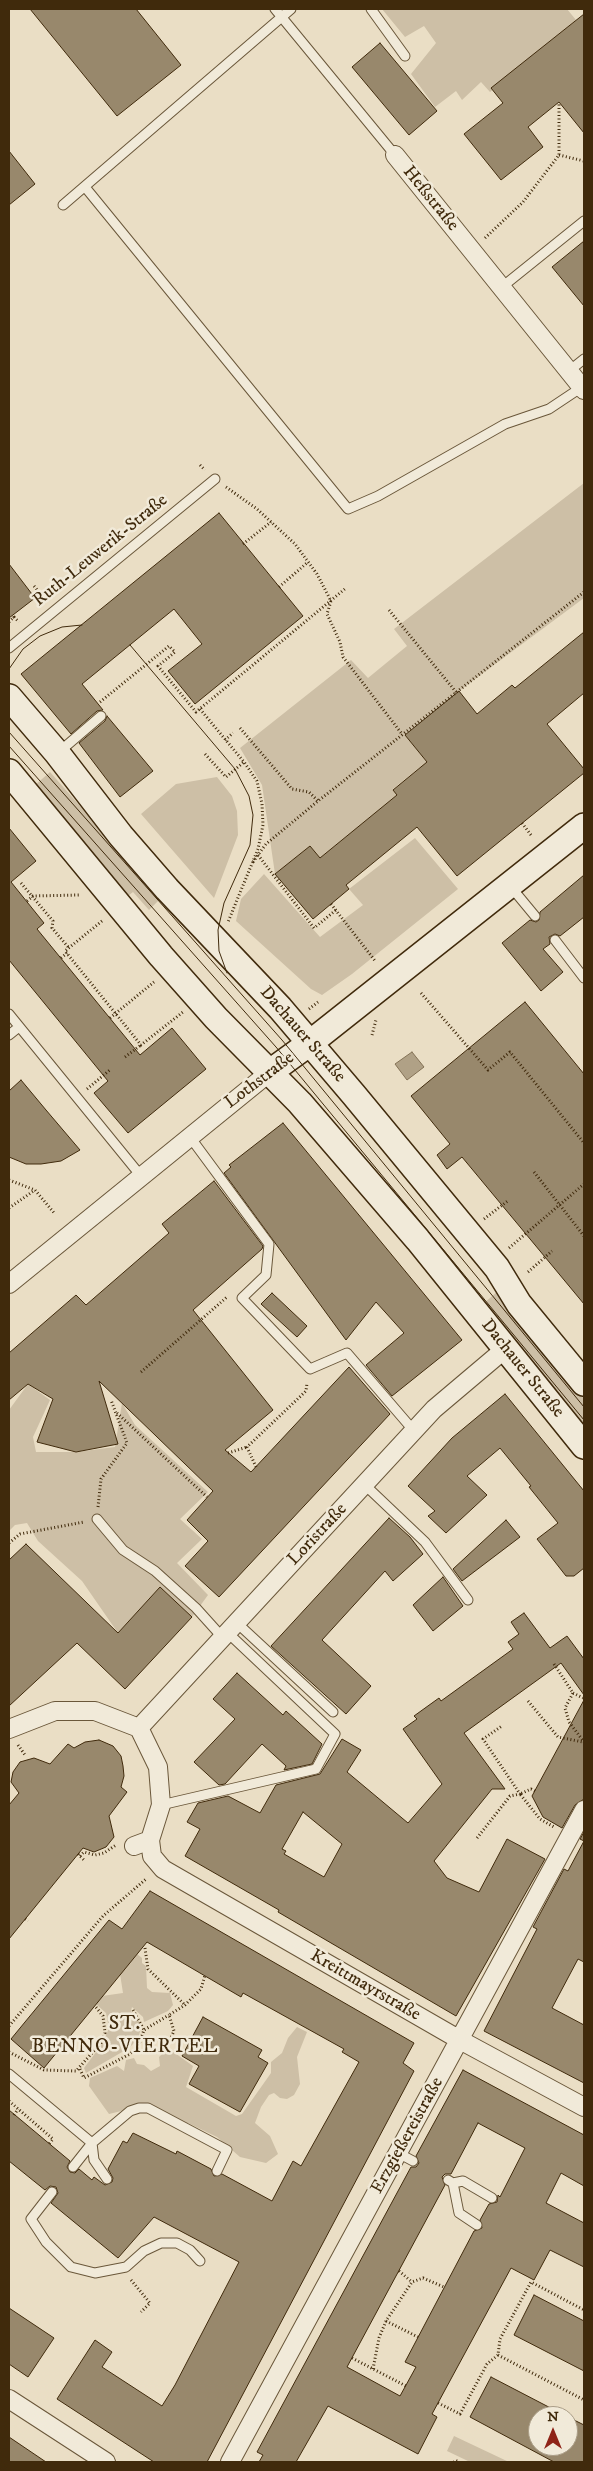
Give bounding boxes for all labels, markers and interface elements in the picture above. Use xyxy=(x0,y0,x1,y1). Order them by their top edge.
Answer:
street label: Heßstraße xyxy=(397,162,463,236)
street label: Ruth-Leuwerik-Straße xyxy=(29,490,173,612)
street label: Dachauer Straße xyxy=(254,982,350,1088)
street label: Lothstraße xyxy=(221,1048,299,1114)
street label: Dachauer Straße xyxy=(476,1315,568,1423)
street label: Loristraße xyxy=(284,1499,352,1571)
street label: Kreittmayrstraße xyxy=(306,1946,424,2026)
district label: ST. BENNO-VIERTEL xyxy=(30,2013,220,2060)
street label: Erzgießereistraße xyxy=(367,2074,449,2198)
north arrow xyxy=(528,2406,578,2456)
text: N xyxy=(547,2408,559,2426)

